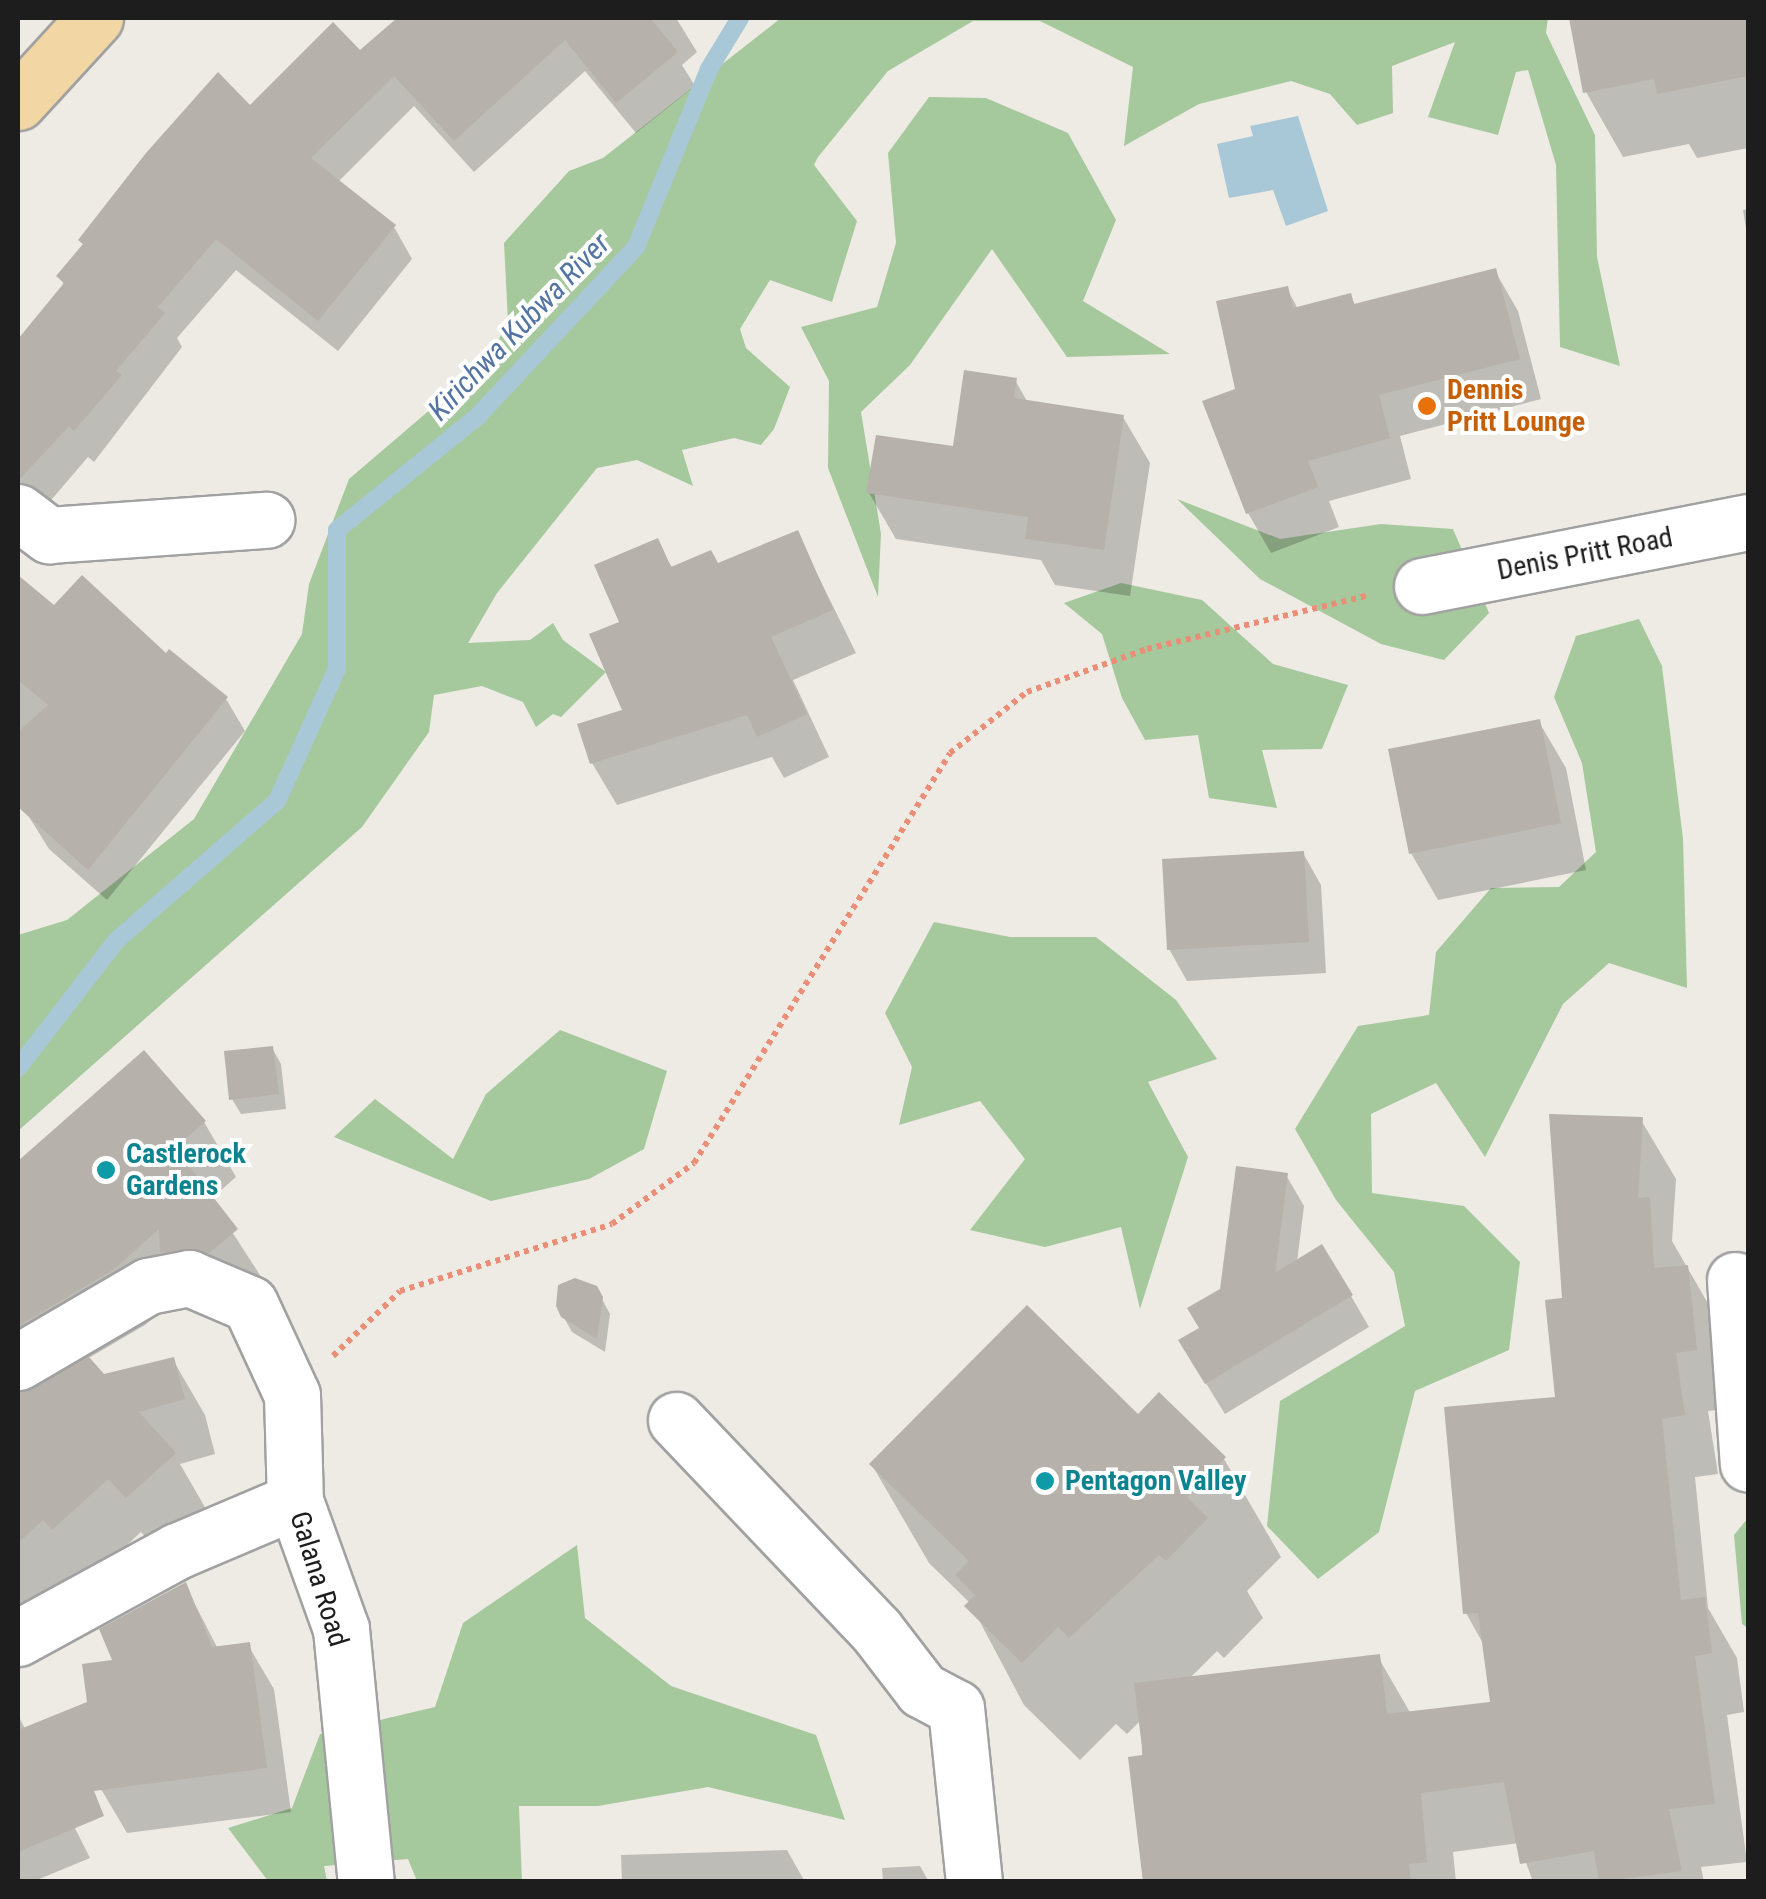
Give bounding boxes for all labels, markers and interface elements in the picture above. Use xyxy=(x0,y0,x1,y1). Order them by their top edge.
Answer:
water label: Kirichwa Kubwa River xyxy=(421,226,617,428)
place label: Dennis Pritt Lounge xyxy=(1447,373,1585,439)
marker: Dennis Pritt Lounge xyxy=(1416,395,1438,417)
street label: Denis Pritt Road xyxy=(1494,521,1676,587)
place label: Castlerock Gardens xyxy=(126,1137,246,1203)
marker: Castlerock Gardens xyxy=(95,1159,117,1181)
place label: Pentagon Valley xyxy=(1065,1464,1246,1498)
marker: Pentagon Valley xyxy=(1034,1470,1056,1492)
street label: Galana Road xyxy=(283,1507,355,1651)

